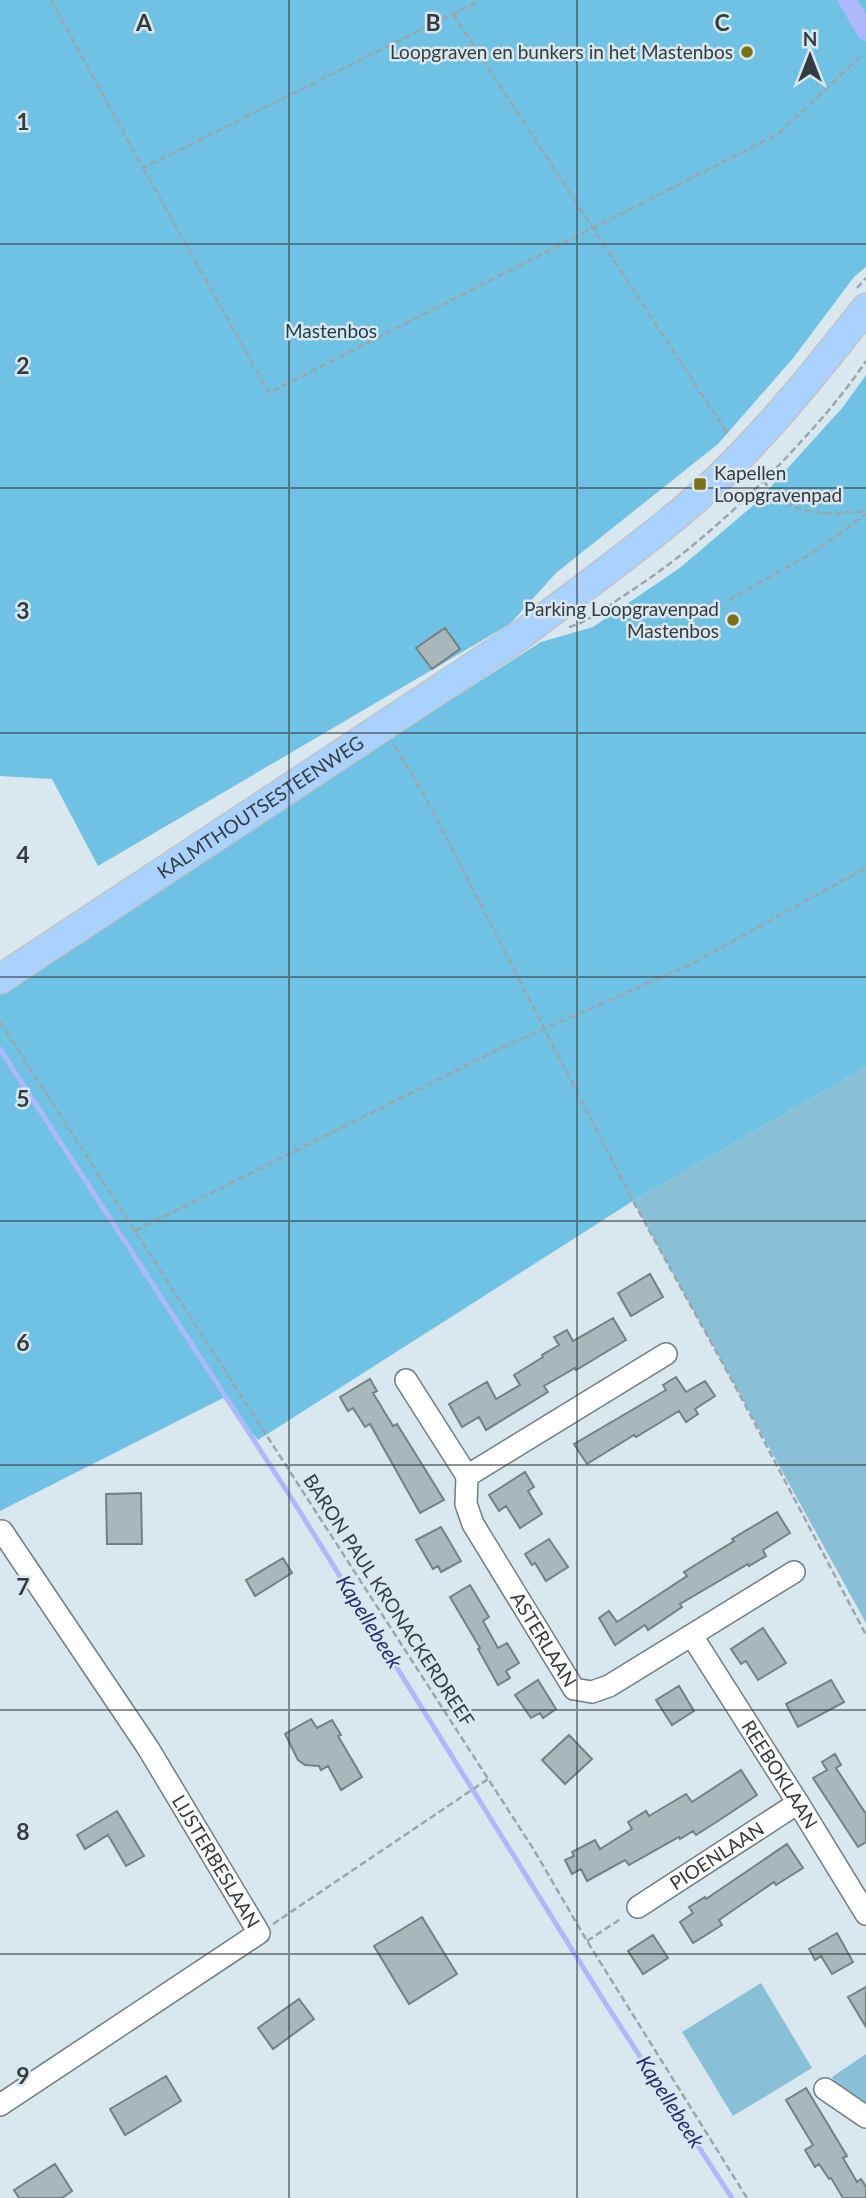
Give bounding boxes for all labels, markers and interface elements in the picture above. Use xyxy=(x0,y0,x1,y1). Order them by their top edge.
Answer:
text: A xyxy=(135,8,153,36)
text: B xyxy=(425,8,441,36)
text: C xyxy=(714,8,730,36)
north arrow xyxy=(775,21,845,91)
text: N xyxy=(803,27,817,50)
place label: Loopgraven en bunkers in het Mastenbos xyxy=(390,40,733,63)
marker: Loopgraven en bunkers in het Mastenbos xyxy=(739,44,755,60)
text: 1 xyxy=(16,107,30,135)
park label: Mastenbos xyxy=(285,319,377,342)
text: 2 xyxy=(16,351,30,379)
place label: Kapellen Loopgravenpad xyxy=(714,461,842,506)
marker: Kapellen Loopgravenpad xyxy=(692,476,708,492)
text: 3 xyxy=(16,596,30,624)
place label: Parking Loopgravenpad Mastenbos xyxy=(524,597,719,642)
marker: Parking Loopgravenpad Mastenbos xyxy=(725,612,741,628)
street label: KALMTHOUTSESTEENWEG xyxy=(153,730,368,883)
text: 4 xyxy=(16,840,30,868)
text: 5 xyxy=(16,1084,30,1112)
text: 6 xyxy=(16,1328,30,1356)
street label: BARON PAUL KRONACKERDREEF xyxy=(299,1469,480,1730)
water label: Kapellebeek xyxy=(332,1570,409,1673)
text: 7 xyxy=(16,1572,30,1600)
street label: ASTERLAAN xyxy=(506,1587,582,1691)
street label: REEBOKLAAN xyxy=(737,1716,823,1833)
street label: LIJSTERBESLAAN xyxy=(168,1790,265,1932)
street label: PIOENLAAN xyxy=(665,1816,768,1894)
text: 8 xyxy=(16,1817,30,1845)
water label: Kapellebeek xyxy=(632,2050,711,2153)
text: 9 xyxy=(16,2061,30,2089)

